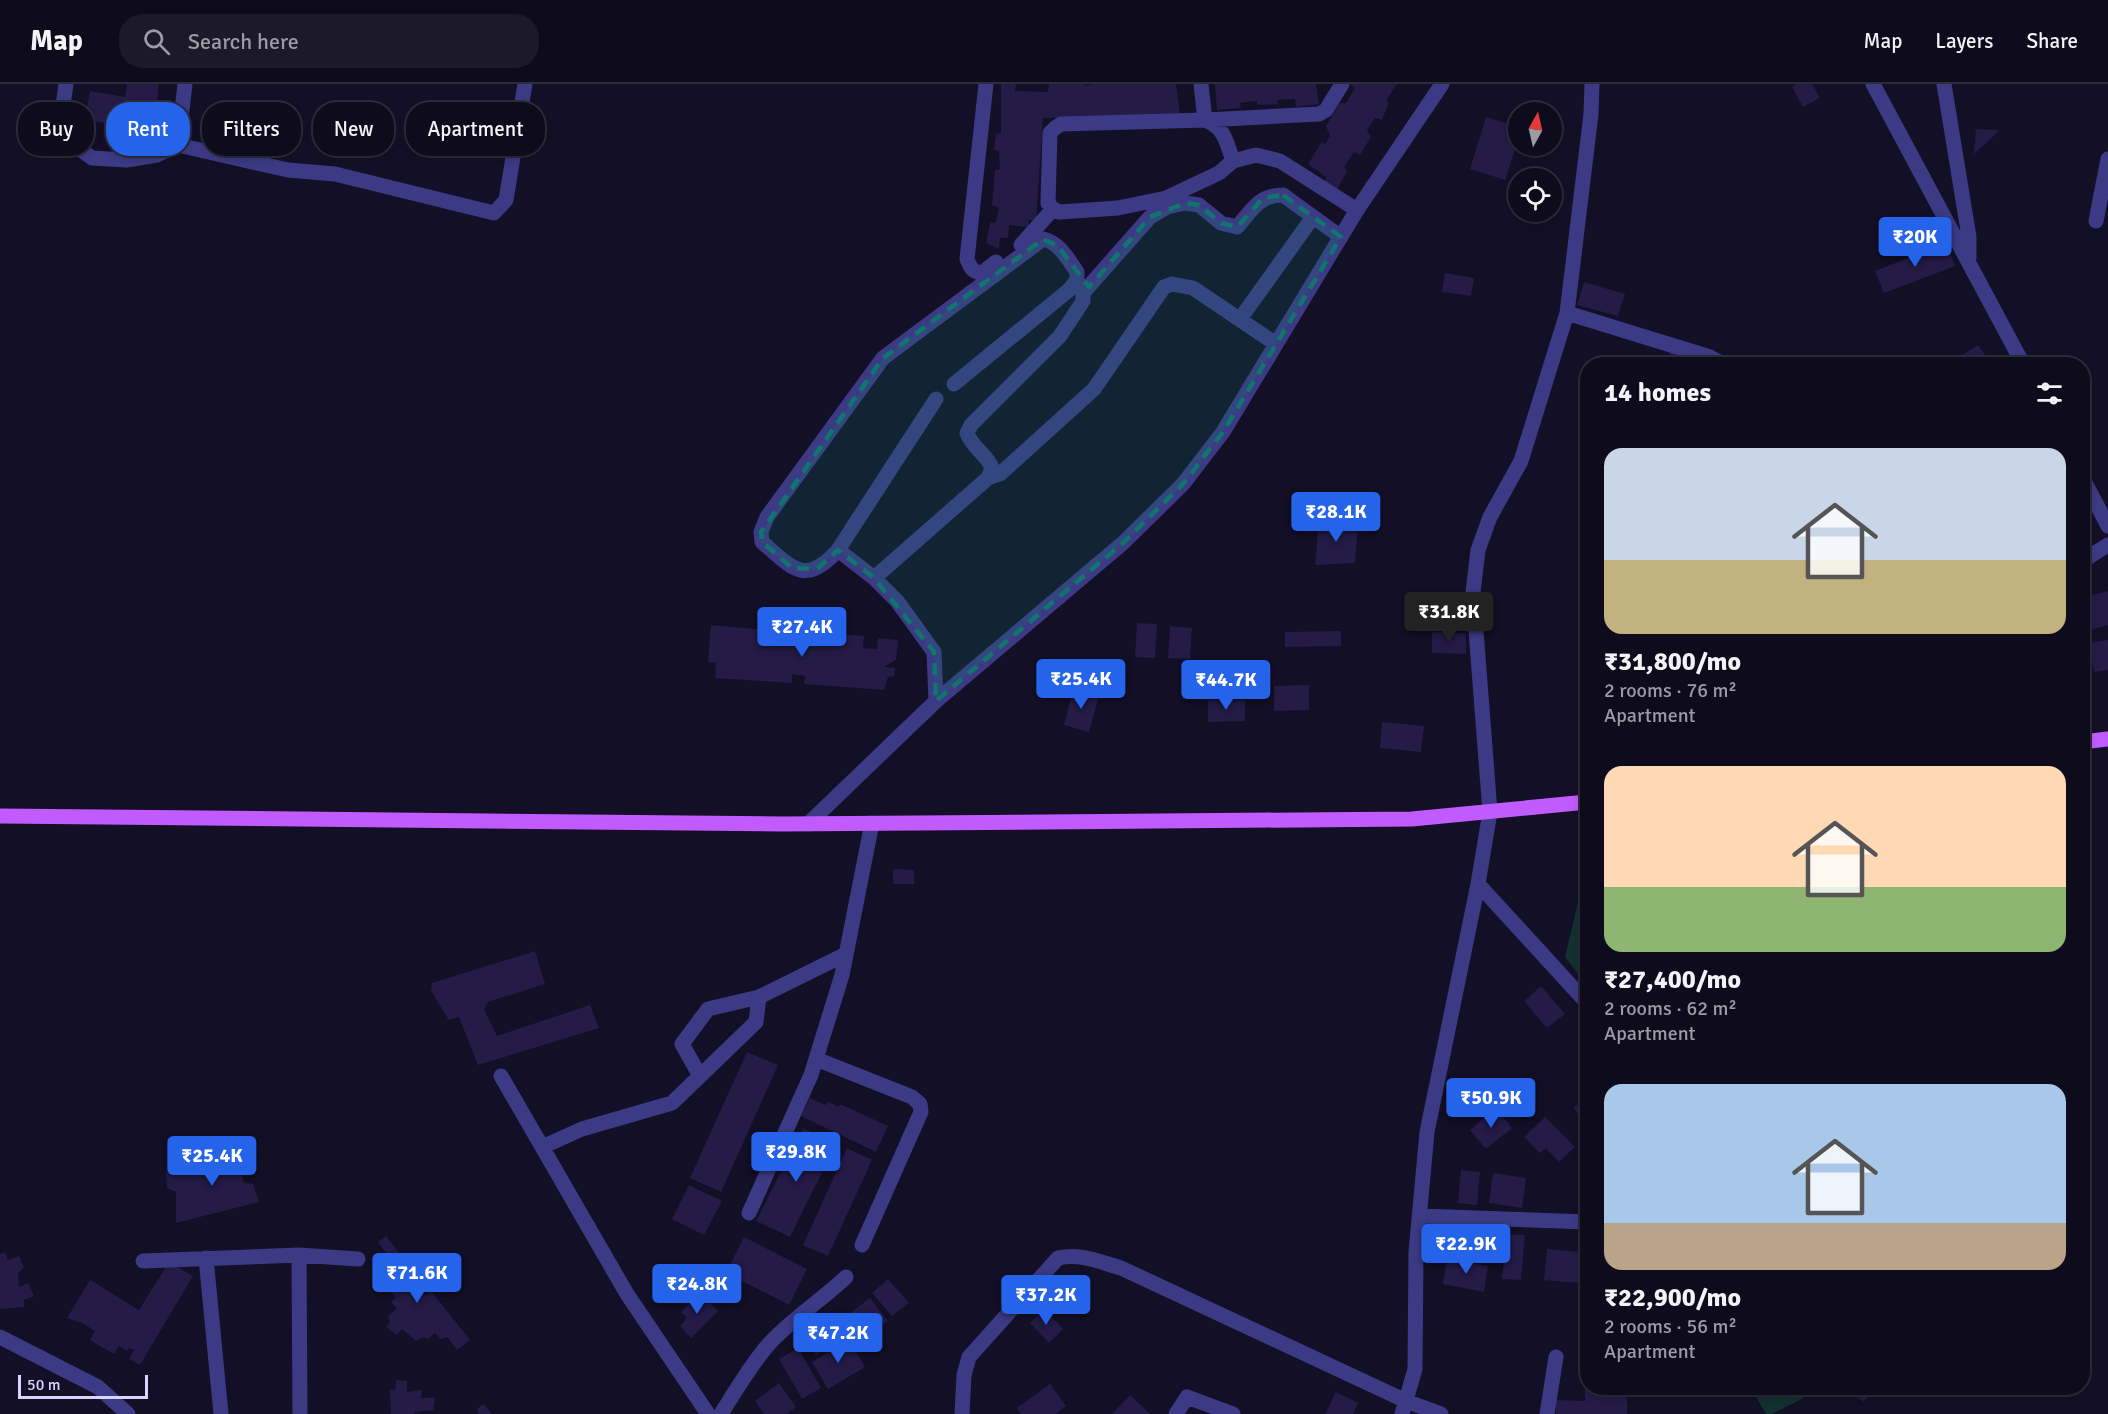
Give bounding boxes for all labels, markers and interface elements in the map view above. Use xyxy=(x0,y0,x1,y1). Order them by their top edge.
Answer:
search box xyxy=(119,14,539,68)
text: Map xyxy=(30,24,83,58)
icon: search xyxy=(140,25,173,58)
text: Search here xyxy=(188,28,299,55)
text: Map xyxy=(1864,28,1902,54)
text: Layers xyxy=(1935,28,1993,54)
text: Share xyxy=(2026,28,2078,54)
chip: Buy xyxy=(18,102,94,156)
chip: Rent xyxy=(106,102,190,156)
chip: Filters xyxy=(202,102,301,156)
chip: New xyxy=(313,102,394,156)
chip: Apartment xyxy=(406,102,545,156)
north arrow xyxy=(1508,102,1562,156)
map controls xyxy=(1508,102,1562,222)
button: locate xyxy=(1508,168,1562,222)
pin: ₹20K xyxy=(1879,217,1951,268)
text: ₹20K xyxy=(1893,224,1937,249)
text: 14 homes xyxy=(1604,377,1711,409)
icon: filters xyxy=(2033,377,2066,410)
icon: home xyxy=(1781,487,1889,595)
pin: ₹28.1K xyxy=(1287,492,1385,543)
text: ₹28.1K xyxy=(1305,499,1367,524)
pin: ₹31.8K xyxy=(1400,592,1498,643)
text: ₹31.8K xyxy=(1418,599,1480,624)
pin: ₹27.4K xyxy=(753,607,851,658)
text: ₹27.4K xyxy=(771,614,833,639)
text: ₹31,800/mo xyxy=(1604,646,1741,678)
pin: ₹25.4K xyxy=(1032,659,1130,710)
pin: ₹44.7K xyxy=(1177,660,1275,711)
text: ₹25.4K xyxy=(1050,666,1112,691)
text: ₹44.7K xyxy=(1195,667,1257,692)
text: 2 rooms · 76 m² xyxy=(1604,678,1737,703)
text: Apartment xyxy=(1604,703,1696,728)
icon: home xyxy=(1781,805,1889,913)
text: ₹27,400/mo xyxy=(1604,964,1741,996)
text: 2 rooms · 62 m² xyxy=(1604,996,1737,1021)
text: Apartment xyxy=(1604,1021,1696,1046)
pin: ₹50.9K xyxy=(1442,1078,1540,1129)
text: ₹50.9K xyxy=(1460,1085,1522,1110)
icon: home xyxy=(1781,1123,1889,1231)
pin: ₹29.8K xyxy=(747,1132,845,1183)
pin: ₹25.4K xyxy=(163,1136,261,1187)
text: ₹29.8K xyxy=(765,1139,827,1164)
text: ₹25.4K xyxy=(181,1143,243,1168)
pin: ₹22.9K xyxy=(1417,1224,1515,1275)
text: ₹22.9K xyxy=(1435,1231,1497,1256)
pin: ₹71.6K xyxy=(368,1253,466,1304)
text: ₹71.6K xyxy=(386,1260,448,1285)
pin: ₹24.8K xyxy=(648,1264,746,1315)
text: ₹24.8K xyxy=(666,1271,728,1296)
pin: ₹37.2K xyxy=(997,1275,1095,1326)
text: ₹37.2K xyxy=(1015,1282,1077,1307)
text: ₹22,900/mo xyxy=(1604,1282,1741,1314)
pin: ₹47.2K xyxy=(789,1313,887,1364)
text: 2 rooms · 56 m² xyxy=(1604,1314,1737,1339)
text: ₹47.2K xyxy=(807,1320,869,1345)
text: Apartment xyxy=(1604,1339,1696,1364)
scale bar xyxy=(18,1372,148,1400)
text: 50 m xyxy=(27,1375,61,1395)

